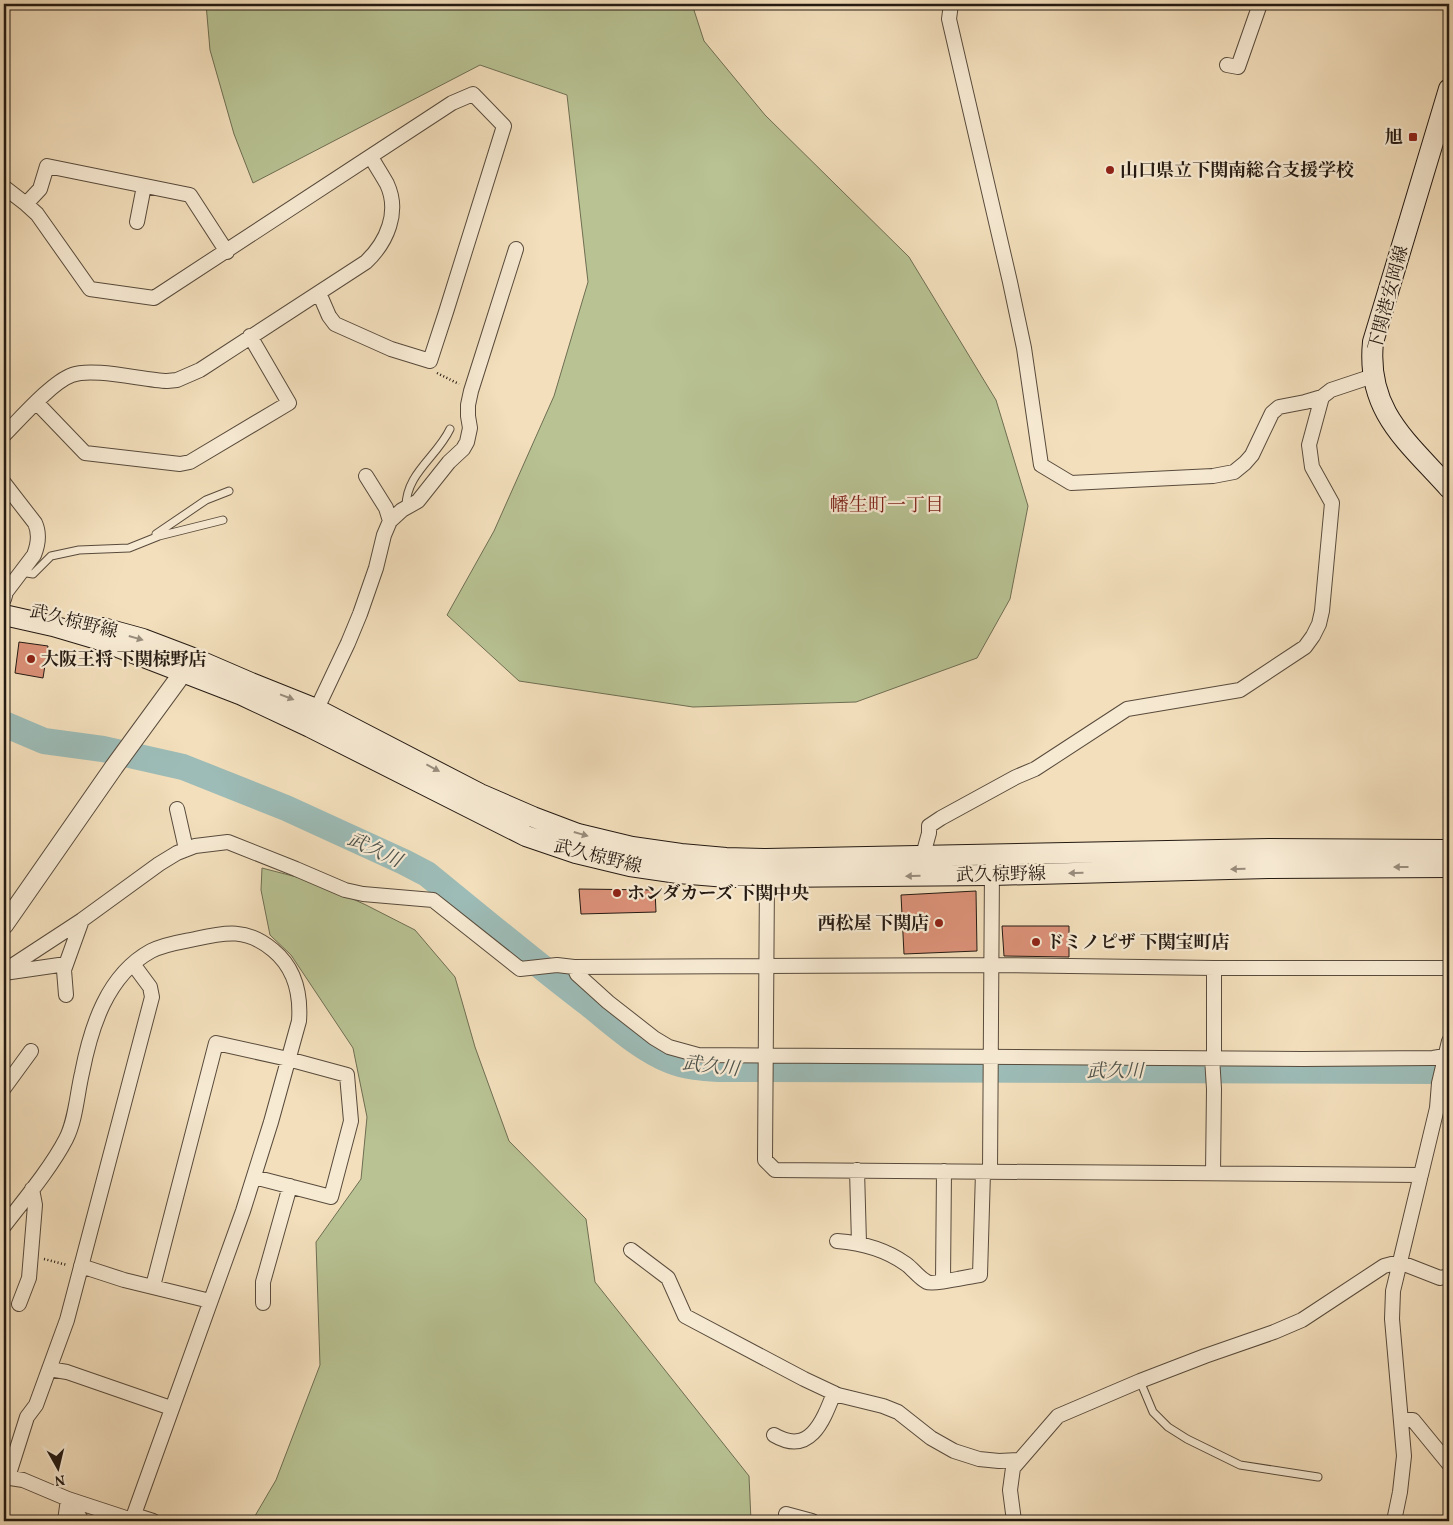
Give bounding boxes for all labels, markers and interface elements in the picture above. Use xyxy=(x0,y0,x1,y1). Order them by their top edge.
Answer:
place label: 旭 xyxy=(1385,126,1403,151)
marker: 旭 xyxy=(1407,131,1419,143)
place label: 山口県立下関南総合支援学校 xyxy=(1120,159,1354,184)
marker: 山口県立下関南総合支援学校 xyxy=(1104,164,1116,176)
street label: 下関港安岡線 xyxy=(1363,243,1415,354)
district label: 幡生町一丁目 xyxy=(830,493,944,519)
street label: 武久椋野線 xyxy=(27,599,120,645)
one-way arrow xyxy=(128,634,143,642)
place label: 大阪王将 下関椋野店 xyxy=(41,648,207,673)
marker: 大阪王将 下関椋野店 xyxy=(25,653,37,665)
one-way arrow xyxy=(280,693,295,701)
one-way arrow xyxy=(426,764,440,772)
water label: 武久川 xyxy=(343,827,407,875)
one-way arrow xyxy=(573,830,589,838)
street label: 武久椋野線 xyxy=(551,834,644,880)
street label: 武久椋野線 xyxy=(956,862,1046,889)
one-way arrow xyxy=(1392,863,1408,871)
one-way arrow xyxy=(1230,865,1246,873)
one-way arrow xyxy=(1067,869,1083,877)
one-way arrow xyxy=(905,872,921,880)
place label: ホンダカーズ 下関中央 xyxy=(627,882,809,907)
marker: ホンダカーズ 下関中央 xyxy=(611,887,623,899)
place label: 西松屋 下関店 xyxy=(817,912,929,937)
marker: 西松屋 下関店 xyxy=(933,917,945,929)
place label: ドミノピザ 下関宝町店 xyxy=(1046,931,1230,956)
marker: ドミノピザ 下関宝町店 xyxy=(1030,936,1042,948)
water label: 武久川 xyxy=(681,1051,743,1084)
water label: 武久川 xyxy=(1086,1059,1145,1085)
north arrow xyxy=(32,1442,82,1492)
text: N xyxy=(53,1469,66,1490)

